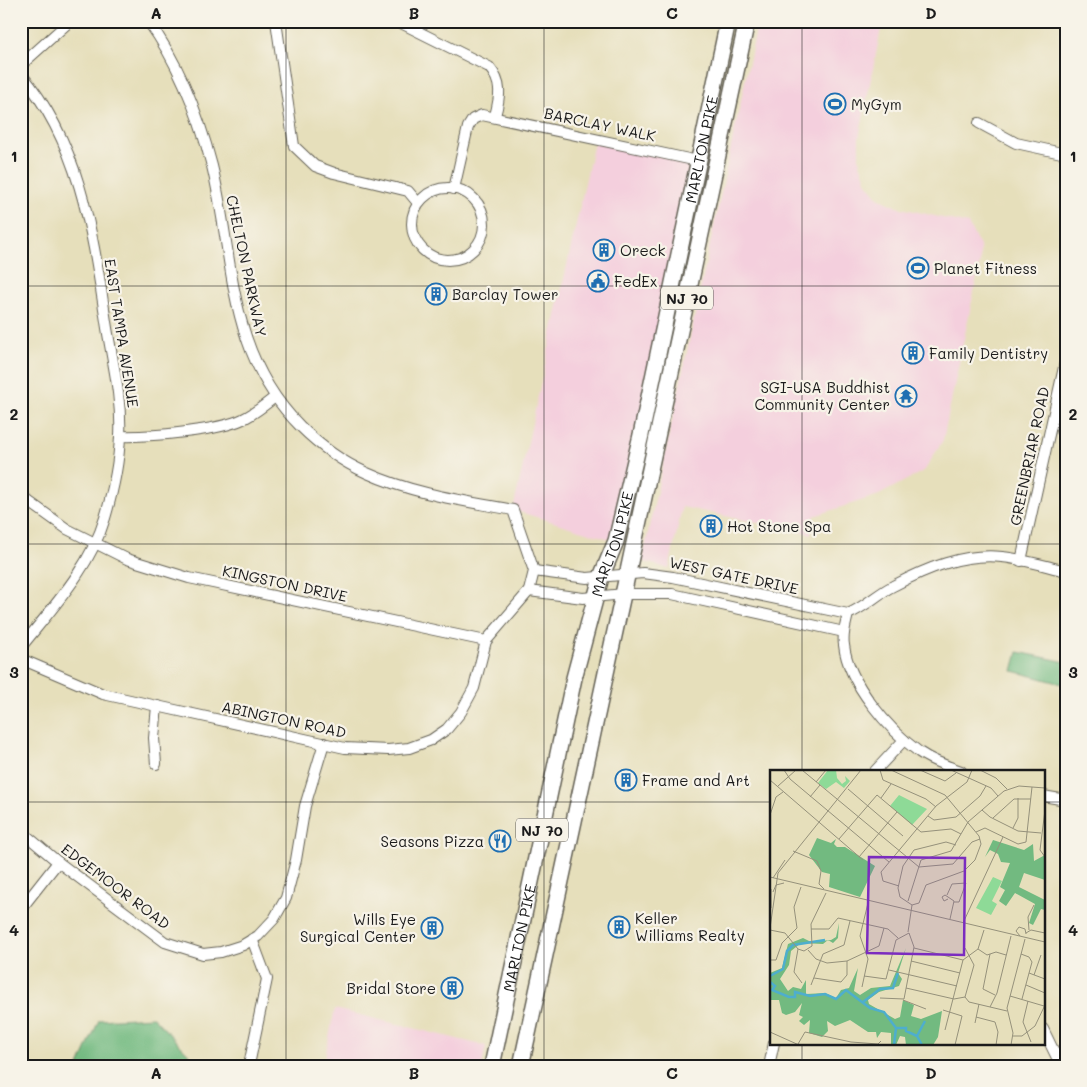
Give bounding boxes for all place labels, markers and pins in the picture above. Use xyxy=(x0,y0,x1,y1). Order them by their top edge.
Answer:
sports icon: MyGym xyxy=(823,92,847,116)
place label: MyGym xyxy=(851,94,902,114)
building icon: Oreck xyxy=(592,238,616,262)
place label: Oreck xyxy=(620,240,666,260)
sports icon: Planet Fitness xyxy=(906,256,930,280)
place label: Planet Fitness xyxy=(934,258,1037,278)
public building icon: FedEx xyxy=(586,269,610,293)
place label: FedEx xyxy=(614,271,658,291)
building icon: Barclay Tower xyxy=(424,282,448,306)
place label: Barclay Tower xyxy=(452,284,558,304)
building icon: Family Dentistry xyxy=(901,341,925,365)
place label: Family Dentistry xyxy=(929,343,1048,363)
place label: SGI-USA Buddhist Community Center xyxy=(754,377,890,414)
temple icon: SGI-USA Buddhist Community Center xyxy=(894,384,918,408)
building icon: Hot Stone Spa xyxy=(699,514,723,538)
place label: Hot Stone Spa xyxy=(727,516,831,536)
building icon: Frame and Art xyxy=(614,768,638,792)
place label: Frame and Art xyxy=(642,770,750,790)
restaurant icon: Seasons Pizza xyxy=(488,829,512,853)
place label: Seasons Pizza xyxy=(381,831,484,851)
place label: Keller Williams Realty xyxy=(635,908,745,945)
place label: Wills Eye Surgical Center xyxy=(300,909,416,946)
building icon: Keller Williams Realty xyxy=(607,915,631,939)
building icon: Wills Eye Surgical Center xyxy=(420,916,444,940)
building icon: Bridal Store xyxy=(440,976,464,1000)
place label: Bridal Store xyxy=(346,978,436,998)

